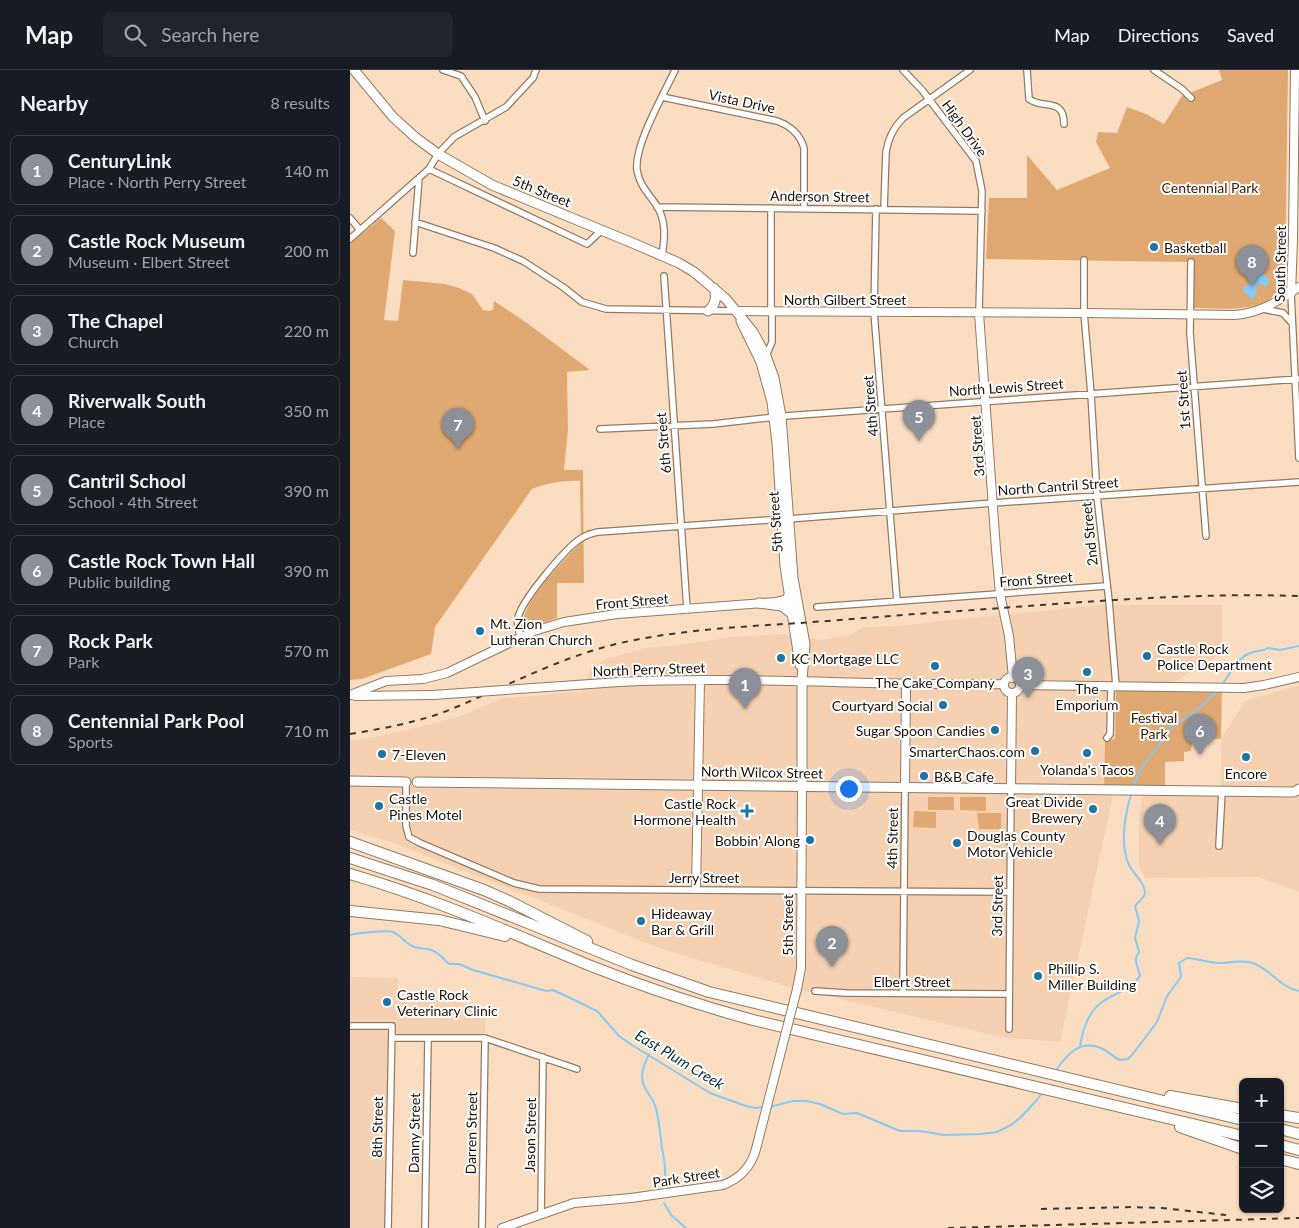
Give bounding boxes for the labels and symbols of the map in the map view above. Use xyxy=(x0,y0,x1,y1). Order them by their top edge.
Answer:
street label: Vista Drive xyxy=(707,86,777,116)
street label: High Drive xyxy=(939,96,991,160)
street label: 5th Street xyxy=(510,172,574,210)
park label: Centennial Park xyxy=(1162,179,1259,196)
street label: Anderson Street xyxy=(770,187,870,205)
street label: South Street xyxy=(1271,226,1289,302)
place label: Basketball xyxy=(1164,239,1226,256)
marker: Basketball xyxy=(1148,241,1160,253)
pin: 8 xyxy=(1236,245,1268,286)
street label: North Gilbert Street xyxy=(784,291,906,308)
street label: 1st Street xyxy=(1172,370,1194,430)
street label: 4th Street xyxy=(859,375,881,437)
street label: North Lewis Street xyxy=(948,375,1064,399)
pin: 5 xyxy=(903,400,935,441)
pin: 7 xyxy=(442,408,474,449)
street label: 6th Street xyxy=(652,412,674,474)
street label: 3rd Street xyxy=(966,415,988,477)
street label: North Cantril Street xyxy=(997,473,1119,499)
street label: 5th Street xyxy=(764,491,786,553)
street label: 2nd Street xyxy=(1077,501,1101,567)
street label: Front Street xyxy=(999,568,1073,590)
street label: Front Street xyxy=(595,589,669,613)
place label: Mt. Zion Lutheran Church xyxy=(490,615,592,648)
marker: Mt. Zion Lutheran Church xyxy=(474,625,486,637)
place label: Castle Rock Police Department xyxy=(1157,640,1272,673)
place label: KC Mortgage LLC xyxy=(791,650,900,667)
marker: Castle Rock Police Department xyxy=(1141,650,1153,662)
marker: KC Mortgage LLC xyxy=(775,652,787,664)
pin: 3 xyxy=(1012,657,1044,698)
street label: North Perry Street xyxy=(592,659,706,679)
marker: The Cake Company xyxy=(929,660,941,672)
marker: The Emporium xyxy=(1081,666,1093,678)
pin: 1 xyxy=(729,668,761,709)
place label: The Cake Company xyxy=(875,674,995,691)
place label: The Emporium xyxy=(1056,680,1118,713)
place label: Courtyard Social xyxy=(832,697,933,714)
marker: Courtyard Social xyxy=(937,699,949,711)
park label: Festival Park xyxy=(1131,709,1177,742)
pin: 6 xyxy=(1184,714,1216,755)
place label: Sugar Spoon Candies xyxy=(856,722,985,739)
marker: Sugar Spoon Candies xyxy=(989,724,1001,736)
place label: SmarterChaos.com xyxy=(909,743,1025,760)
marker: SmarterChaos.com xyxy=(1029,745,1041,757)
place label: 7-Eleven xyxy=(392,746,446,763)
marker: Yolanda's Tacos xyxy=(1081,747,1093,759)
marker: 7-Eleven xyxy=(376,748,388,760)
marker: Encore xyxy=(1240,751,1252,763)
place label: Yolanda's Tacos xyxy=(1040,761,1134,778)
street label: North Wilcox Street xyxy=(701,762,823,782)
place label: Encore xyxy=(1225,765,1267,782)
place label: B&B Cafe xyxy=(934,768,994,785)
marker: B&B Cafe xyxy=(918,770,930,782)
your location xyxy=(836,776,862,802)
place label: Castle Pines Motel xyxy=(389,790,462,823)
place label: Great Divide Brewery xyxy=(1006,793,1084,826)
place label: Castle Rock Hormone Health xyxy=(633,795,737,828)
marker: Castle Pines Motel xyxy=(373,800,385,812)
marker: Great Divide Brewery xyxy=(1087,803,1099,815)
marker: Castle Rock Hormone Health xyxy=(740,804,754,818)
pin: 4 xyxy=(1144,804,1176,845)
street label: 4th Street xyxy=(883,807,901,869)
place label: Douglas County Motor Vehicle xyxy=(967,827,1066,860)
place label: Bobbin' Along xyxy=(715,832,800,849)
marker: Bobbin' Along xyxy=(804,834,816,846)
marker: Douglas County Motor Vehicle xyxy=(951,837,963,849)
street label: Jerry Street xyxy=(669,869,739,886)
street label: 3rd Street xyxy=(988,875,1006,937)
street label: 5th Street xyxy=(779,894,796,956)
place label: Hideaway Bar & Grill xyxy=(651,905,714,938)
marker: Hideaway Bar & Grill xyxy=(635,915,647,927)
pin: 2 xyxy=(816,926,848,967)
place label: Phillip S. Miller Building xyxy=(1048,960,1136,993)
marker: Phillip S. Miller Building xyxy=(1032,970,1044,982)
street label: Elbert Street xyxy=(873,973,951,990)
place label: Castle Rock Veterinary Clinic xyxy=(397,986,498,1019)
marker: Castle Rock Veterinary Clinic xyxy=(381,996,393,1008)
water label: East Plum Creek xyxy=(632,1025,729,1093)
street label: Darren Street xyxy=(462,1091,480,1175)
street label: Danny Street xyxy=(405,1093,423,1173)
street label: 8th Street xyxy=(368,1096,386,1158)
street label: Jason Street xyxy=(521,1097,539,1173)
street label: Park Street xyxy=(651,1163,721,1191)

